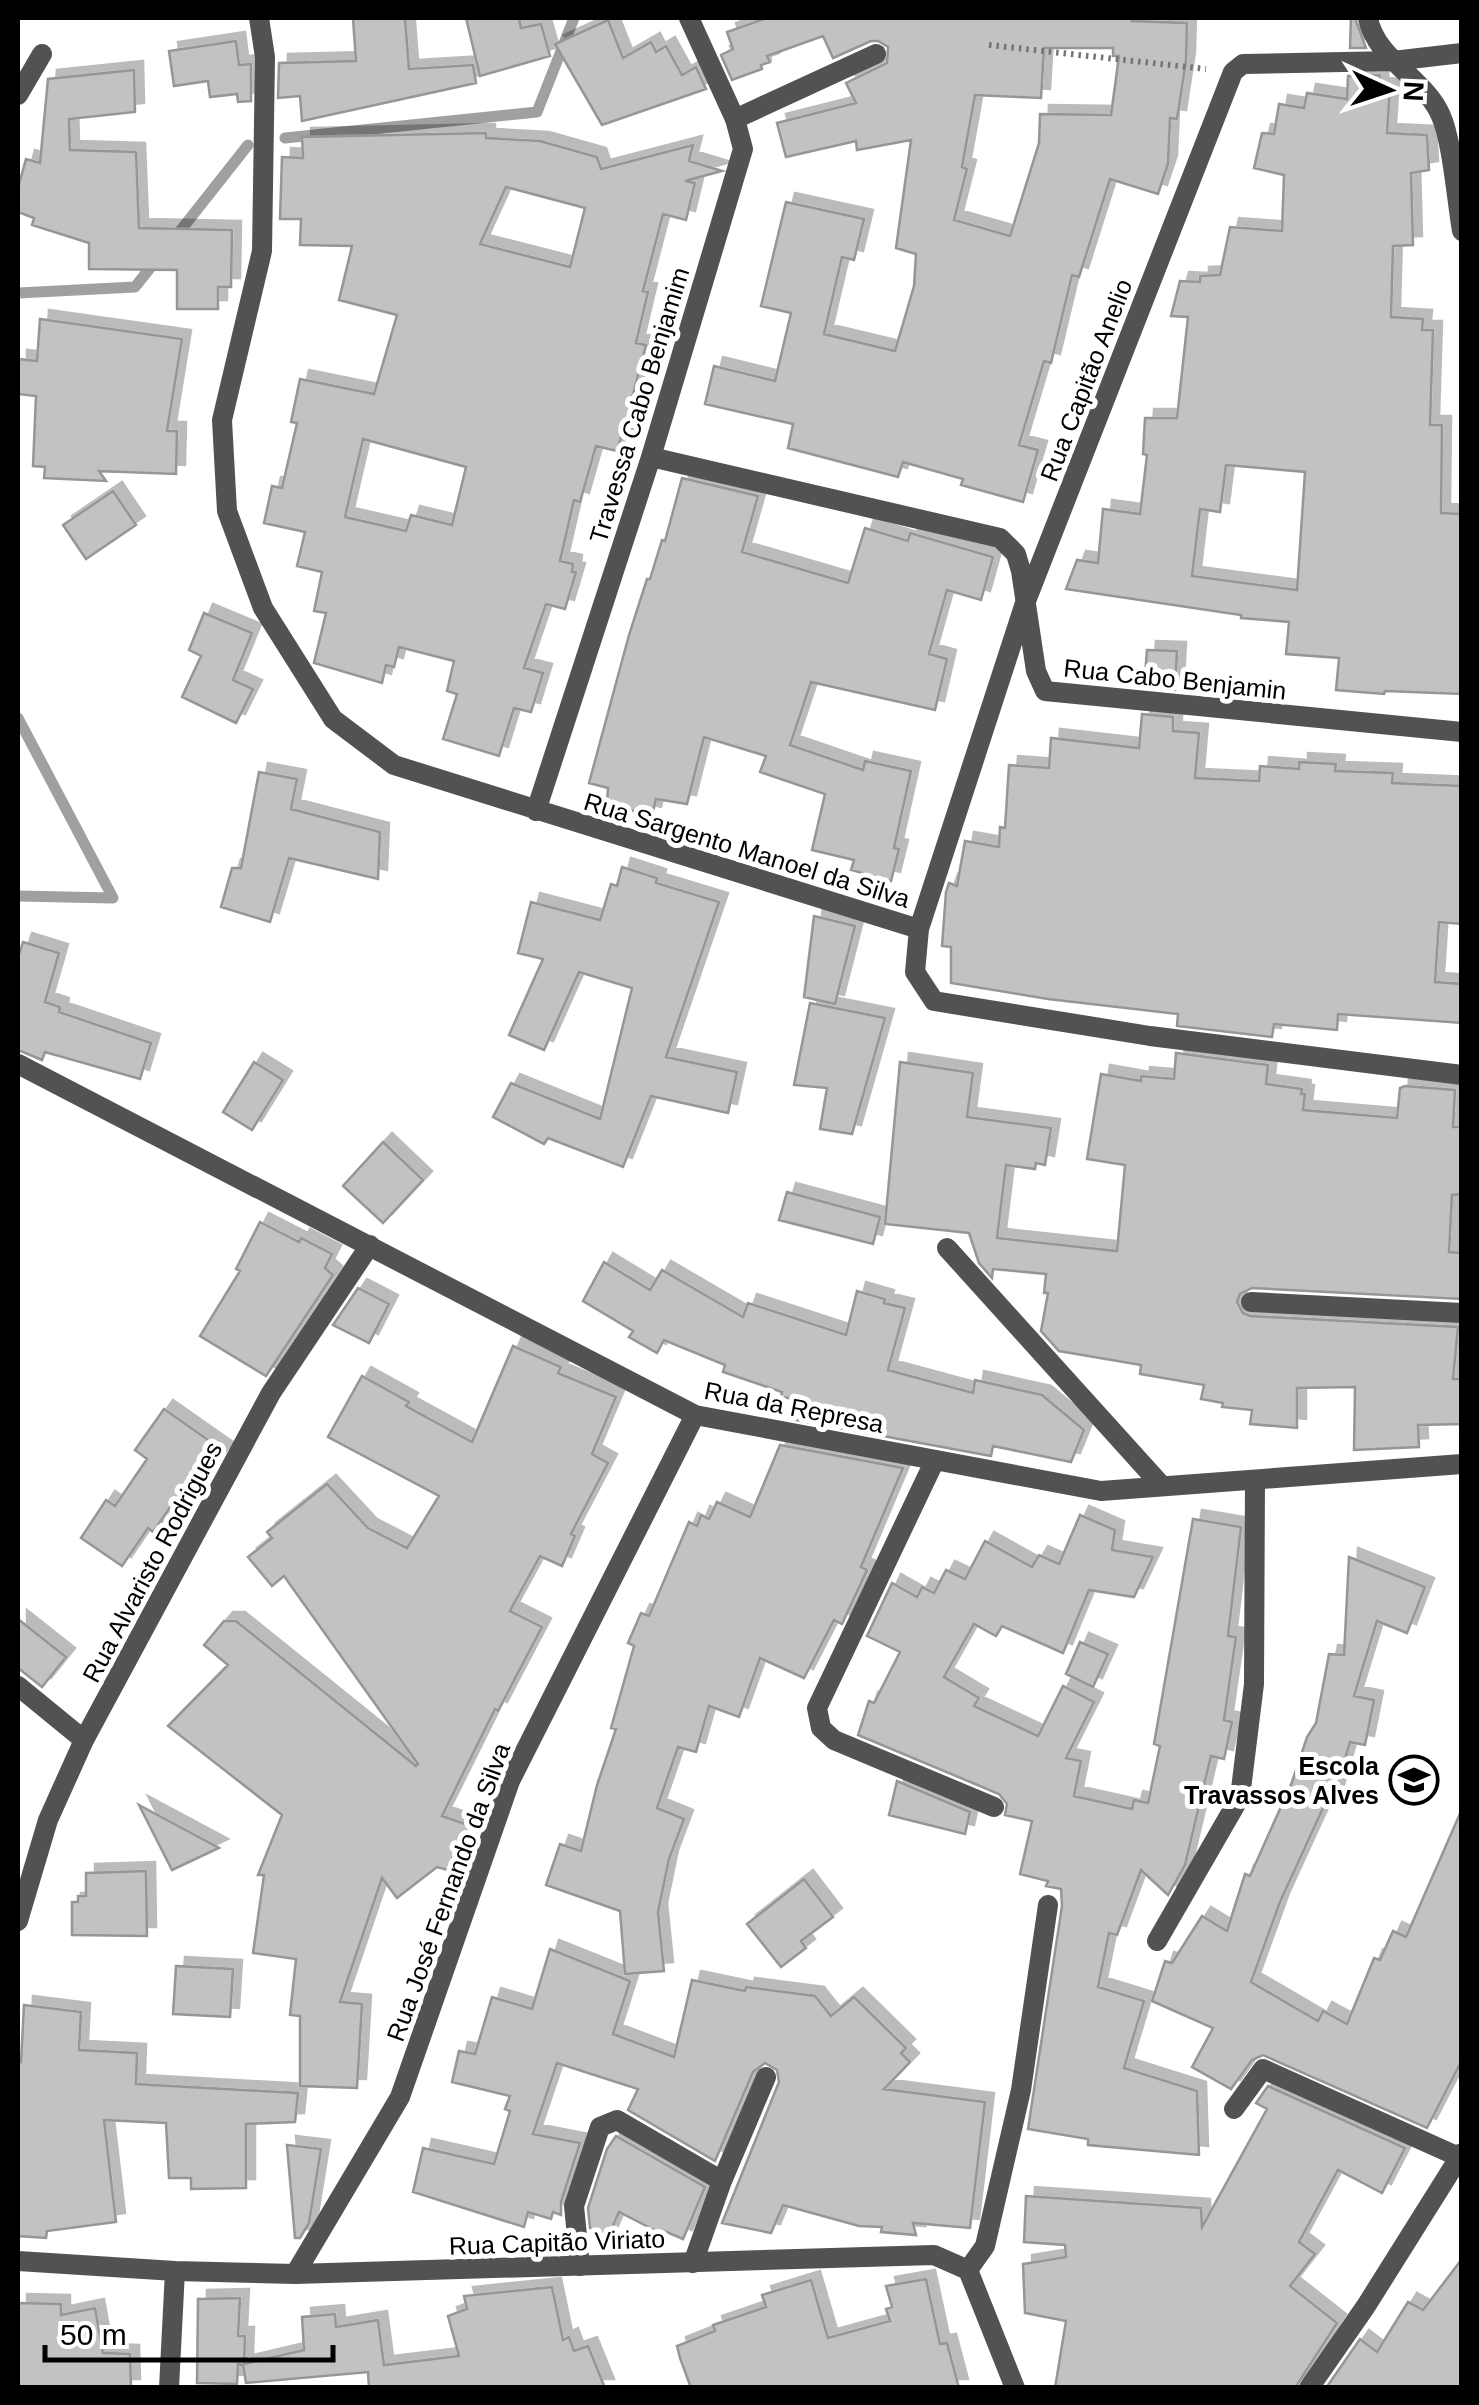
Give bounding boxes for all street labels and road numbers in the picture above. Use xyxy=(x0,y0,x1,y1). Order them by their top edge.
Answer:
street label: Travessa Cabo Benjamim xyxy=(584,264,694,546)
street label: Rua Capitão Anelio xyxy=(1035,275,1137,485)
street label: Rua Cabo Benjamin xyxy=(1062,653,1288,705)
street label: Rua Sargento Manoel da Silva xyxy=(581,787,913,913)
street label: Rua da Represa xyxy=(702,1376,886,1438)
street label: Rua Alvaristo Rodrigues xyxy=(77,1437,227,1687)
street label: Rua José Fernando da Silva xyxy=(381,1739,515,2045)
street label: Rua Capitão Viriato xyxy=(448,2224,666,2260)

